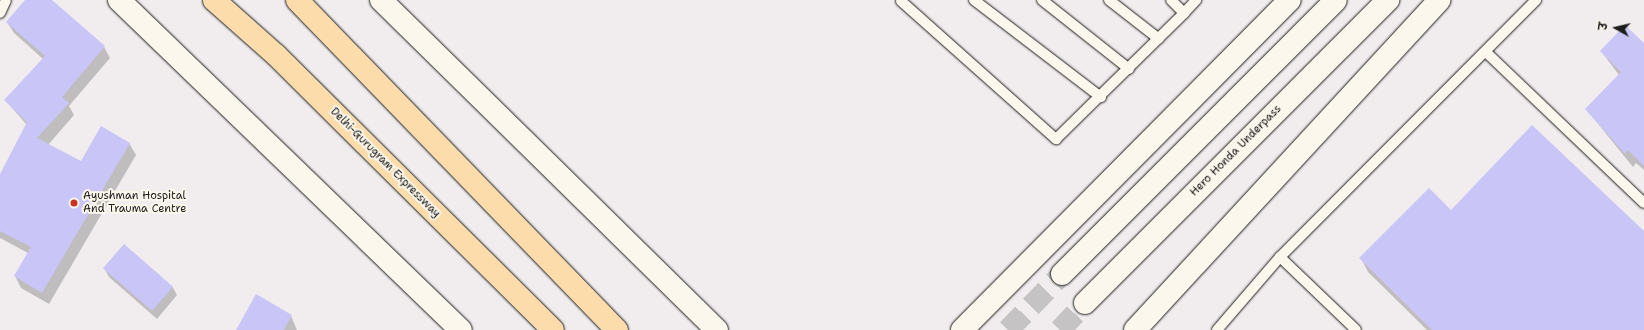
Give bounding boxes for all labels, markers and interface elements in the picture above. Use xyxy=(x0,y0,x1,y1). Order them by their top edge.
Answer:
north arrow xyxy=(1596,8,1636,48)
text: उ xyxy=(1596,22,1612,31)
street label: Hero Honda Underpass xyxy=(1188,103,1284,199)
street label: Delhi-Gurugram Expressway xyxy=(327,105,443,221)
place label: Ayushman Hospital And Trauma Centre xyxy=(83,190,186,216)
marker: Ayushman Hospital And Trauma Centre xyxy=(68,197,80,209)

